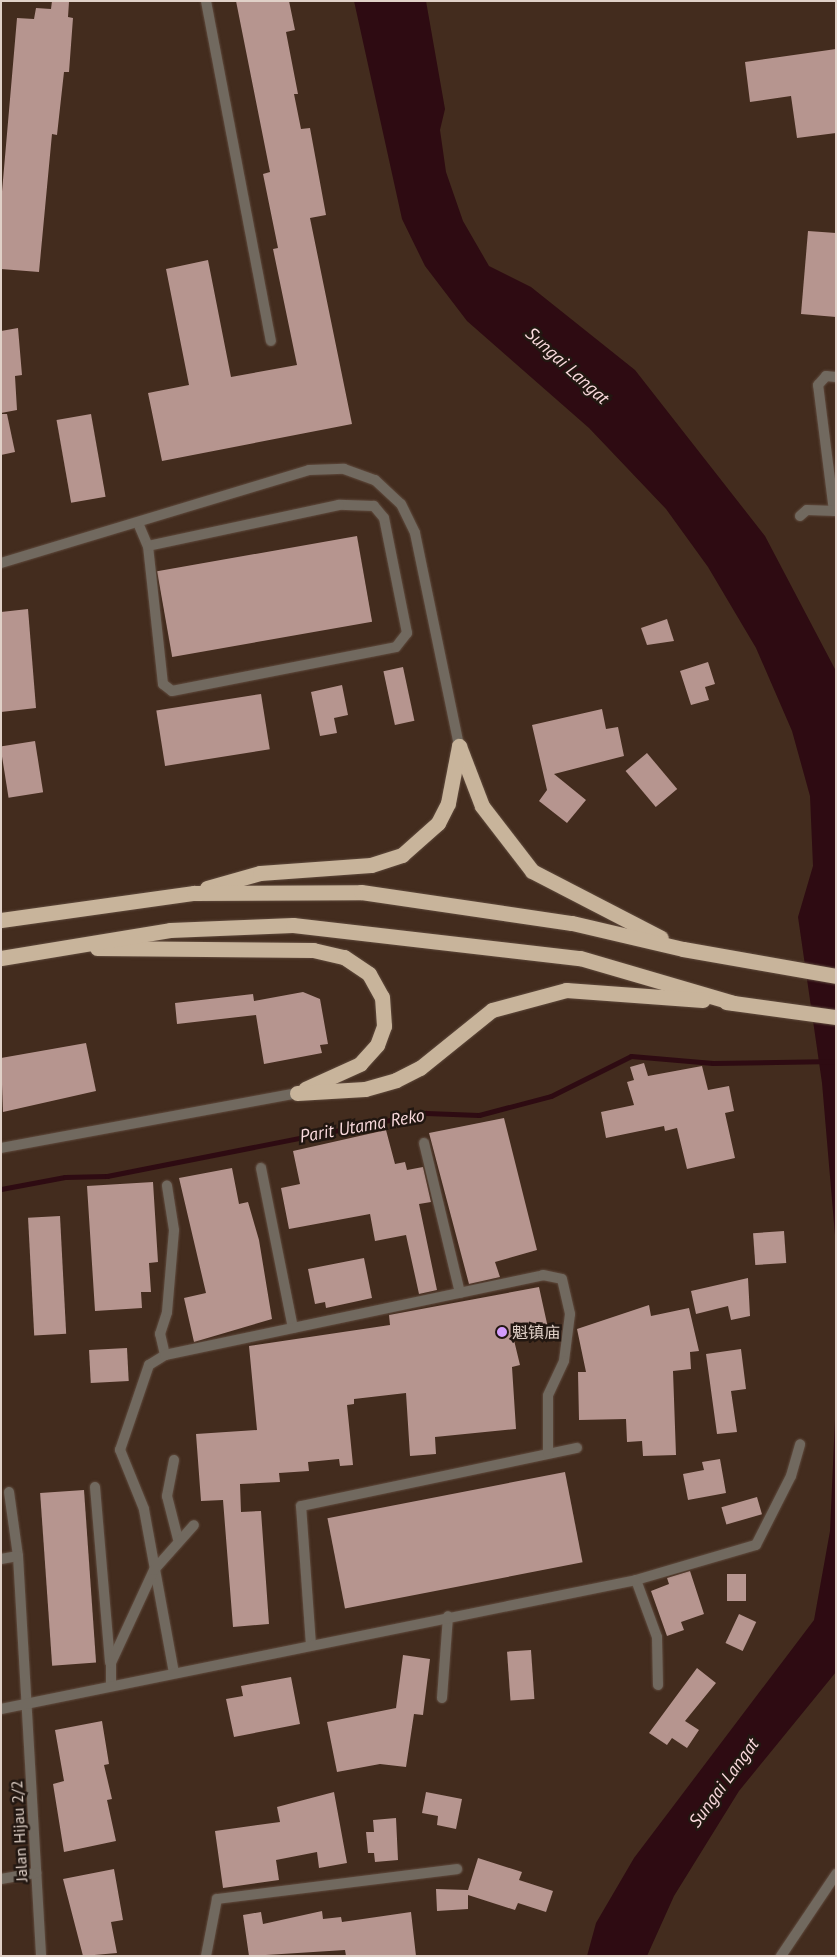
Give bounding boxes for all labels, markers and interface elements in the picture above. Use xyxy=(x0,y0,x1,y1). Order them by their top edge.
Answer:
water label: Sungai Langat xyxy=(521,323,613,409)
water label: Parit Utama Reko xyxy=(298,1104,426,1148)
place label: 魁镇庙 xyxy=(512,1322,560,1342)
marker: 魁镇庙 xyxy=(496,1326,508,1338)
water label: Sungai Langat xyxy=(684,1734,764,1832)
street label: Jalan Hijau 2/2 xyxy=(7,1780,31,1882)

